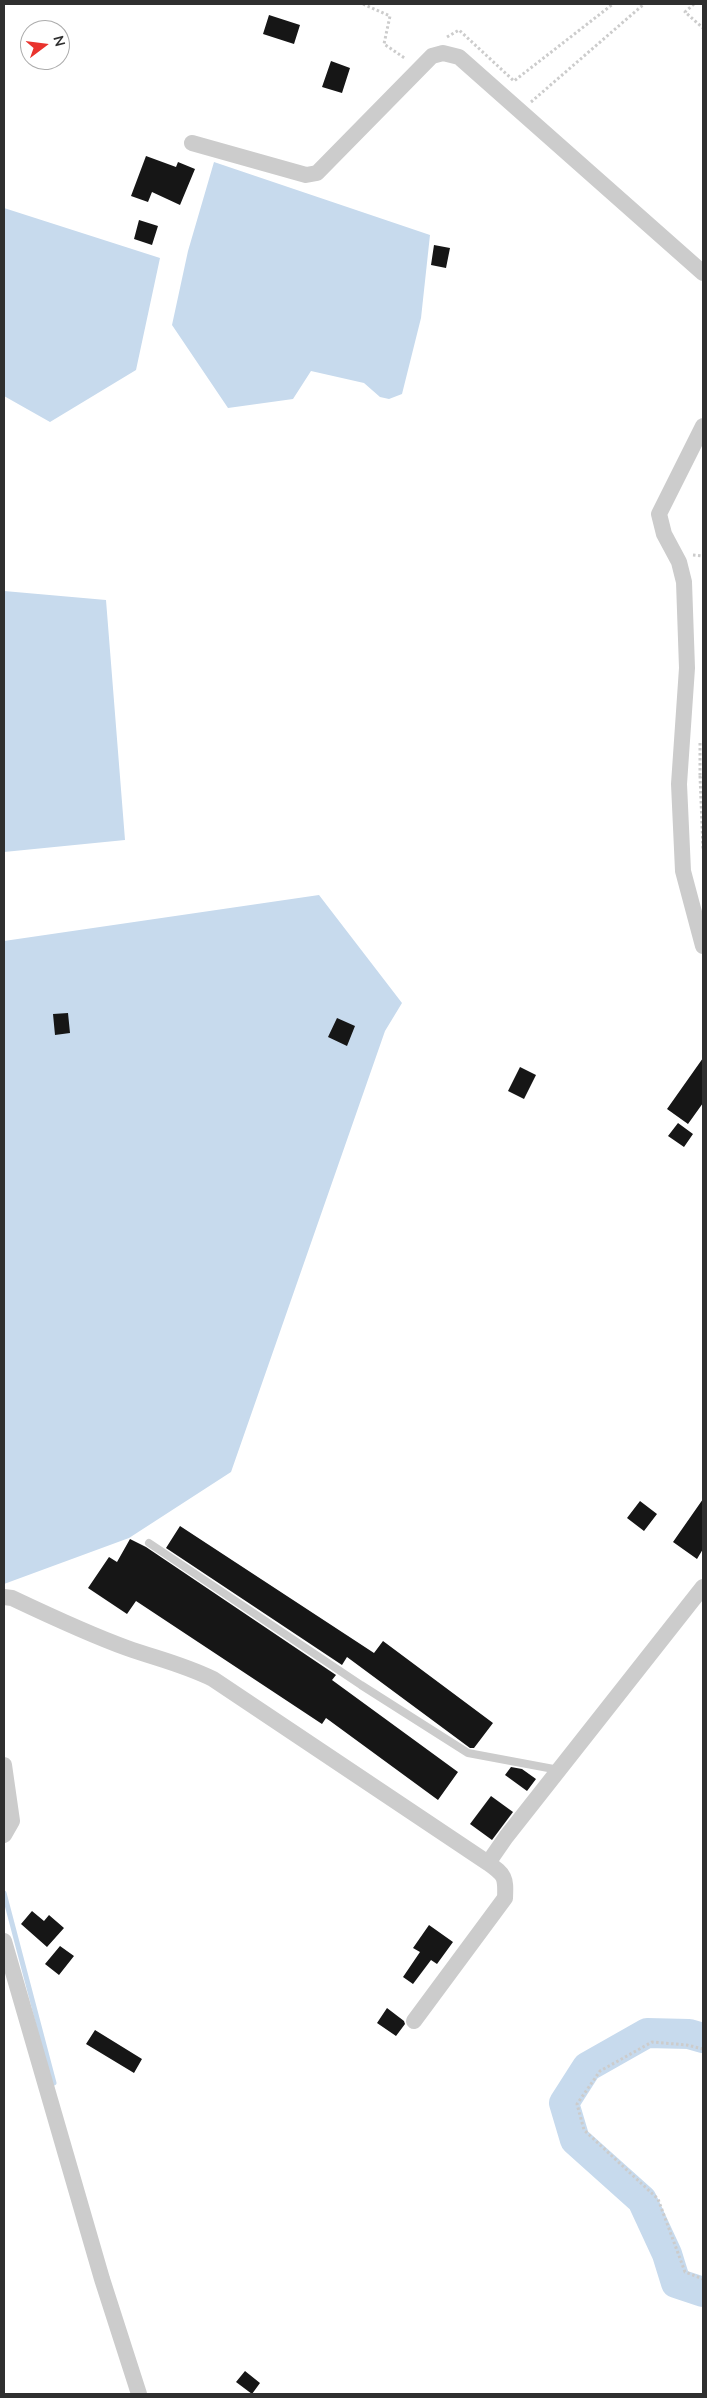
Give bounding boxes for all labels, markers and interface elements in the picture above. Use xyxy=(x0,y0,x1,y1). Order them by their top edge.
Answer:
north arrow xyxy=(20,20,70,70)
text: N xyxy=(48,34,70,49)

